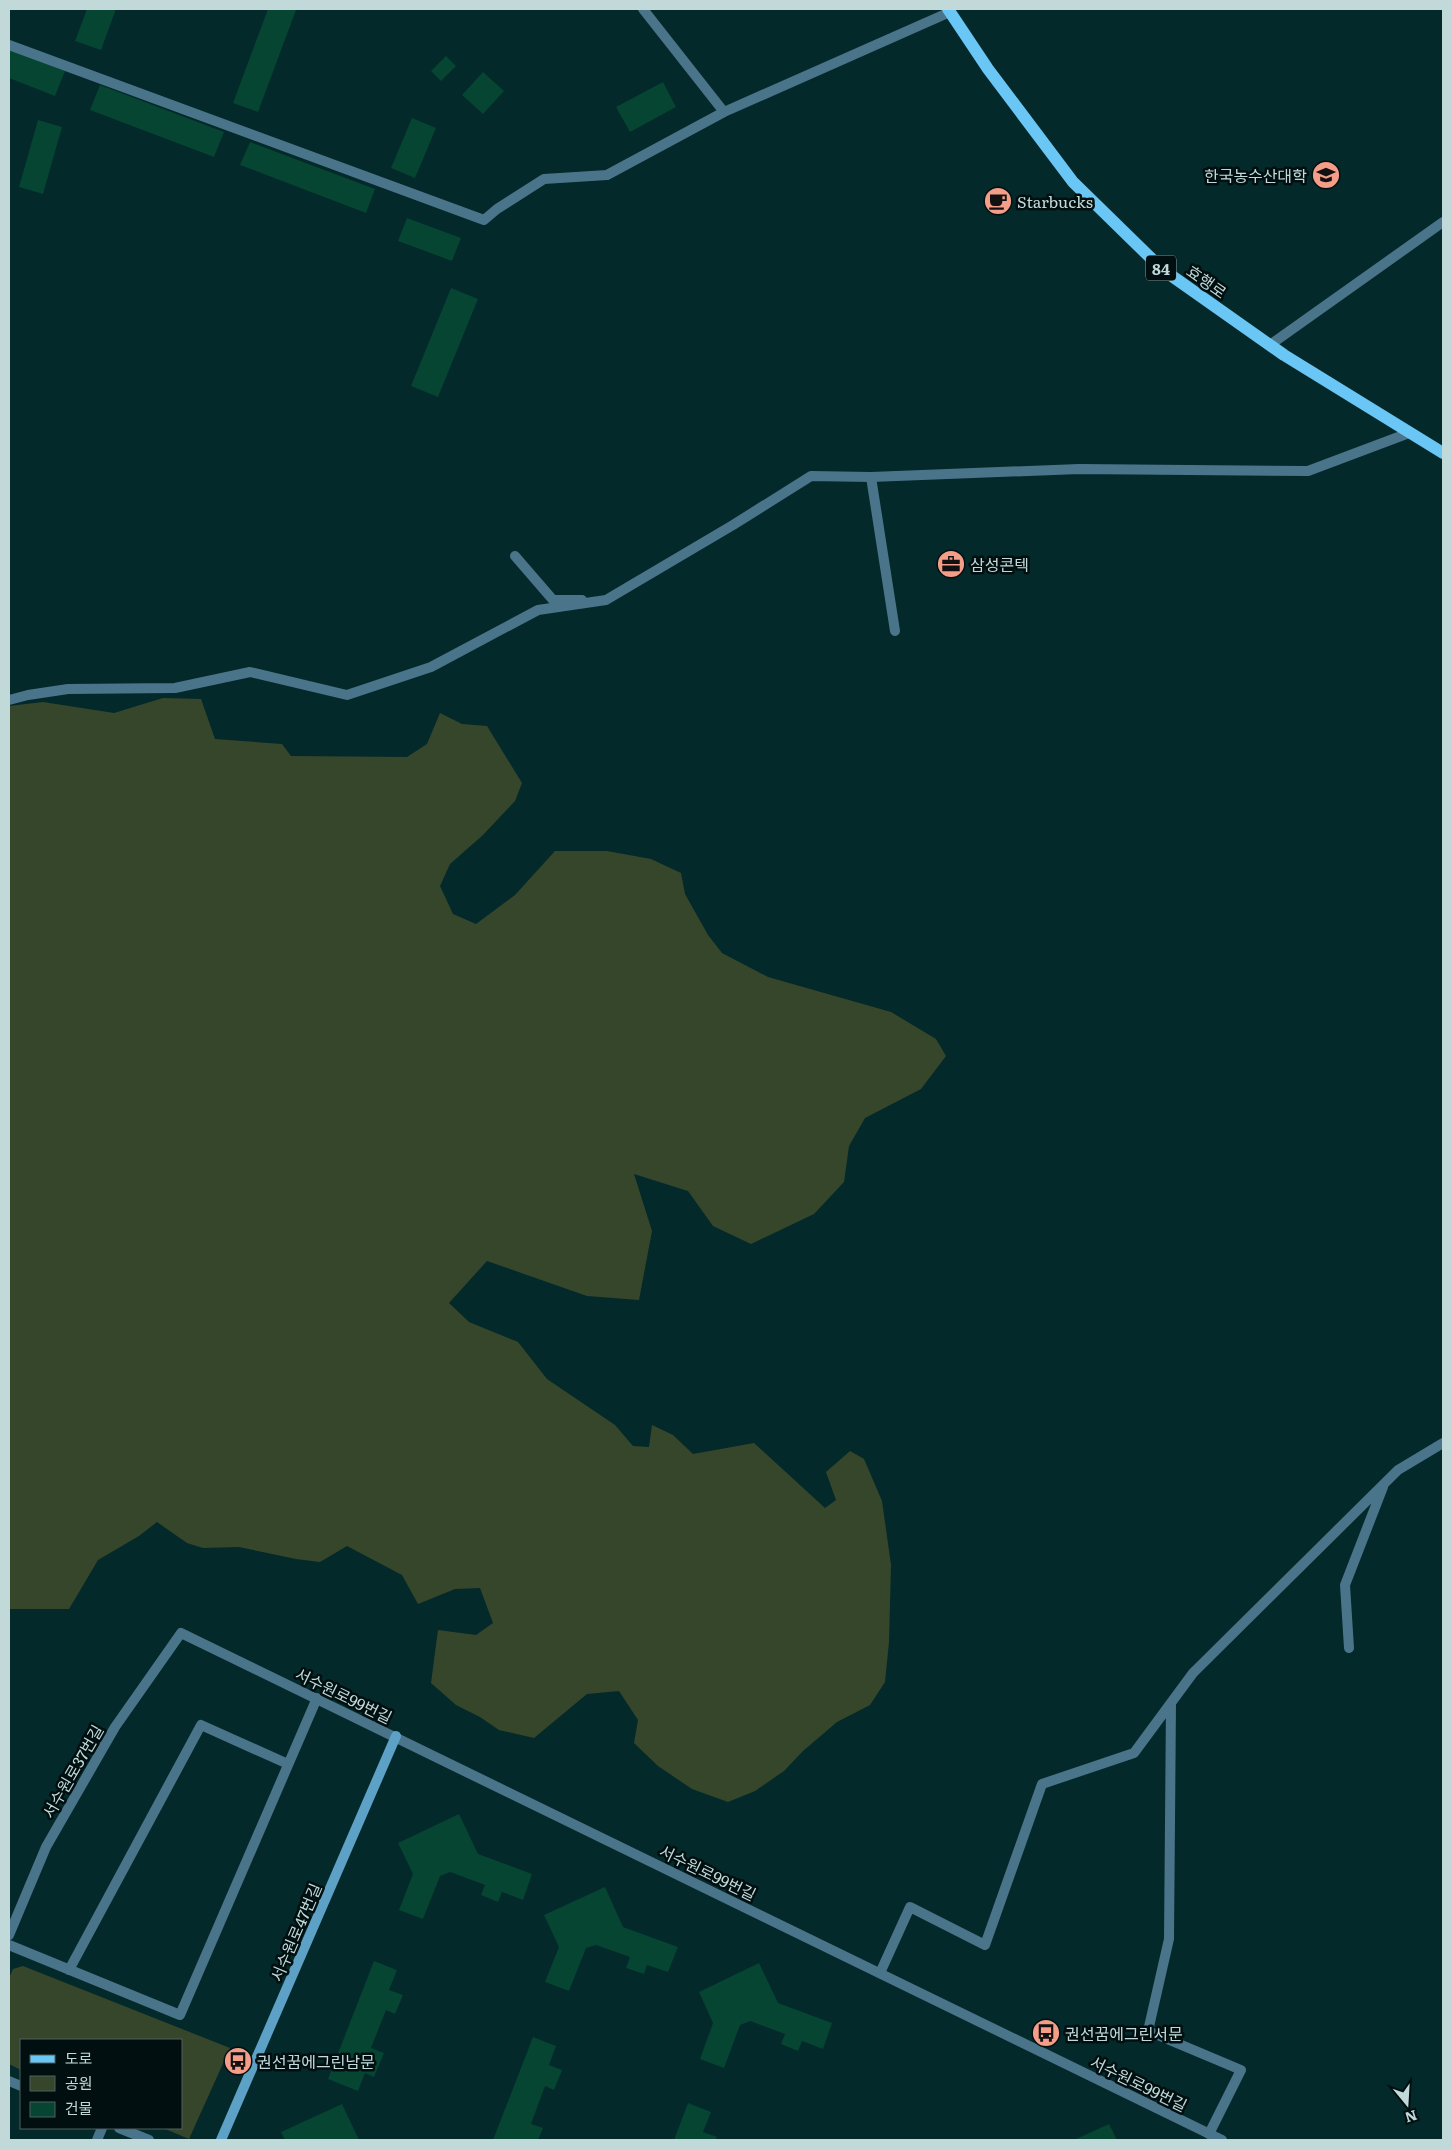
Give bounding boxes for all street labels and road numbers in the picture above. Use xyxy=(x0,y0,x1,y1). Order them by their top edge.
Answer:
road number: 84 xyxy=(1146,256,1176,280)
street label: 효행로 xyxy=(1182,259,1232,304)
street label: 서수원로99번길 xyxy=(292,1661,396,1729)
street label: 서수원로37번길 xyxy=(35,1720,109,1822)
street label: 서수원로99번길 xyxy=(656,1838,760,1906)
street label: 서수원로47번길 xyxy=(263,1879,327,1985)
street label: 서수원로99번길 xyxy=(1087,2049,1191,2117)

